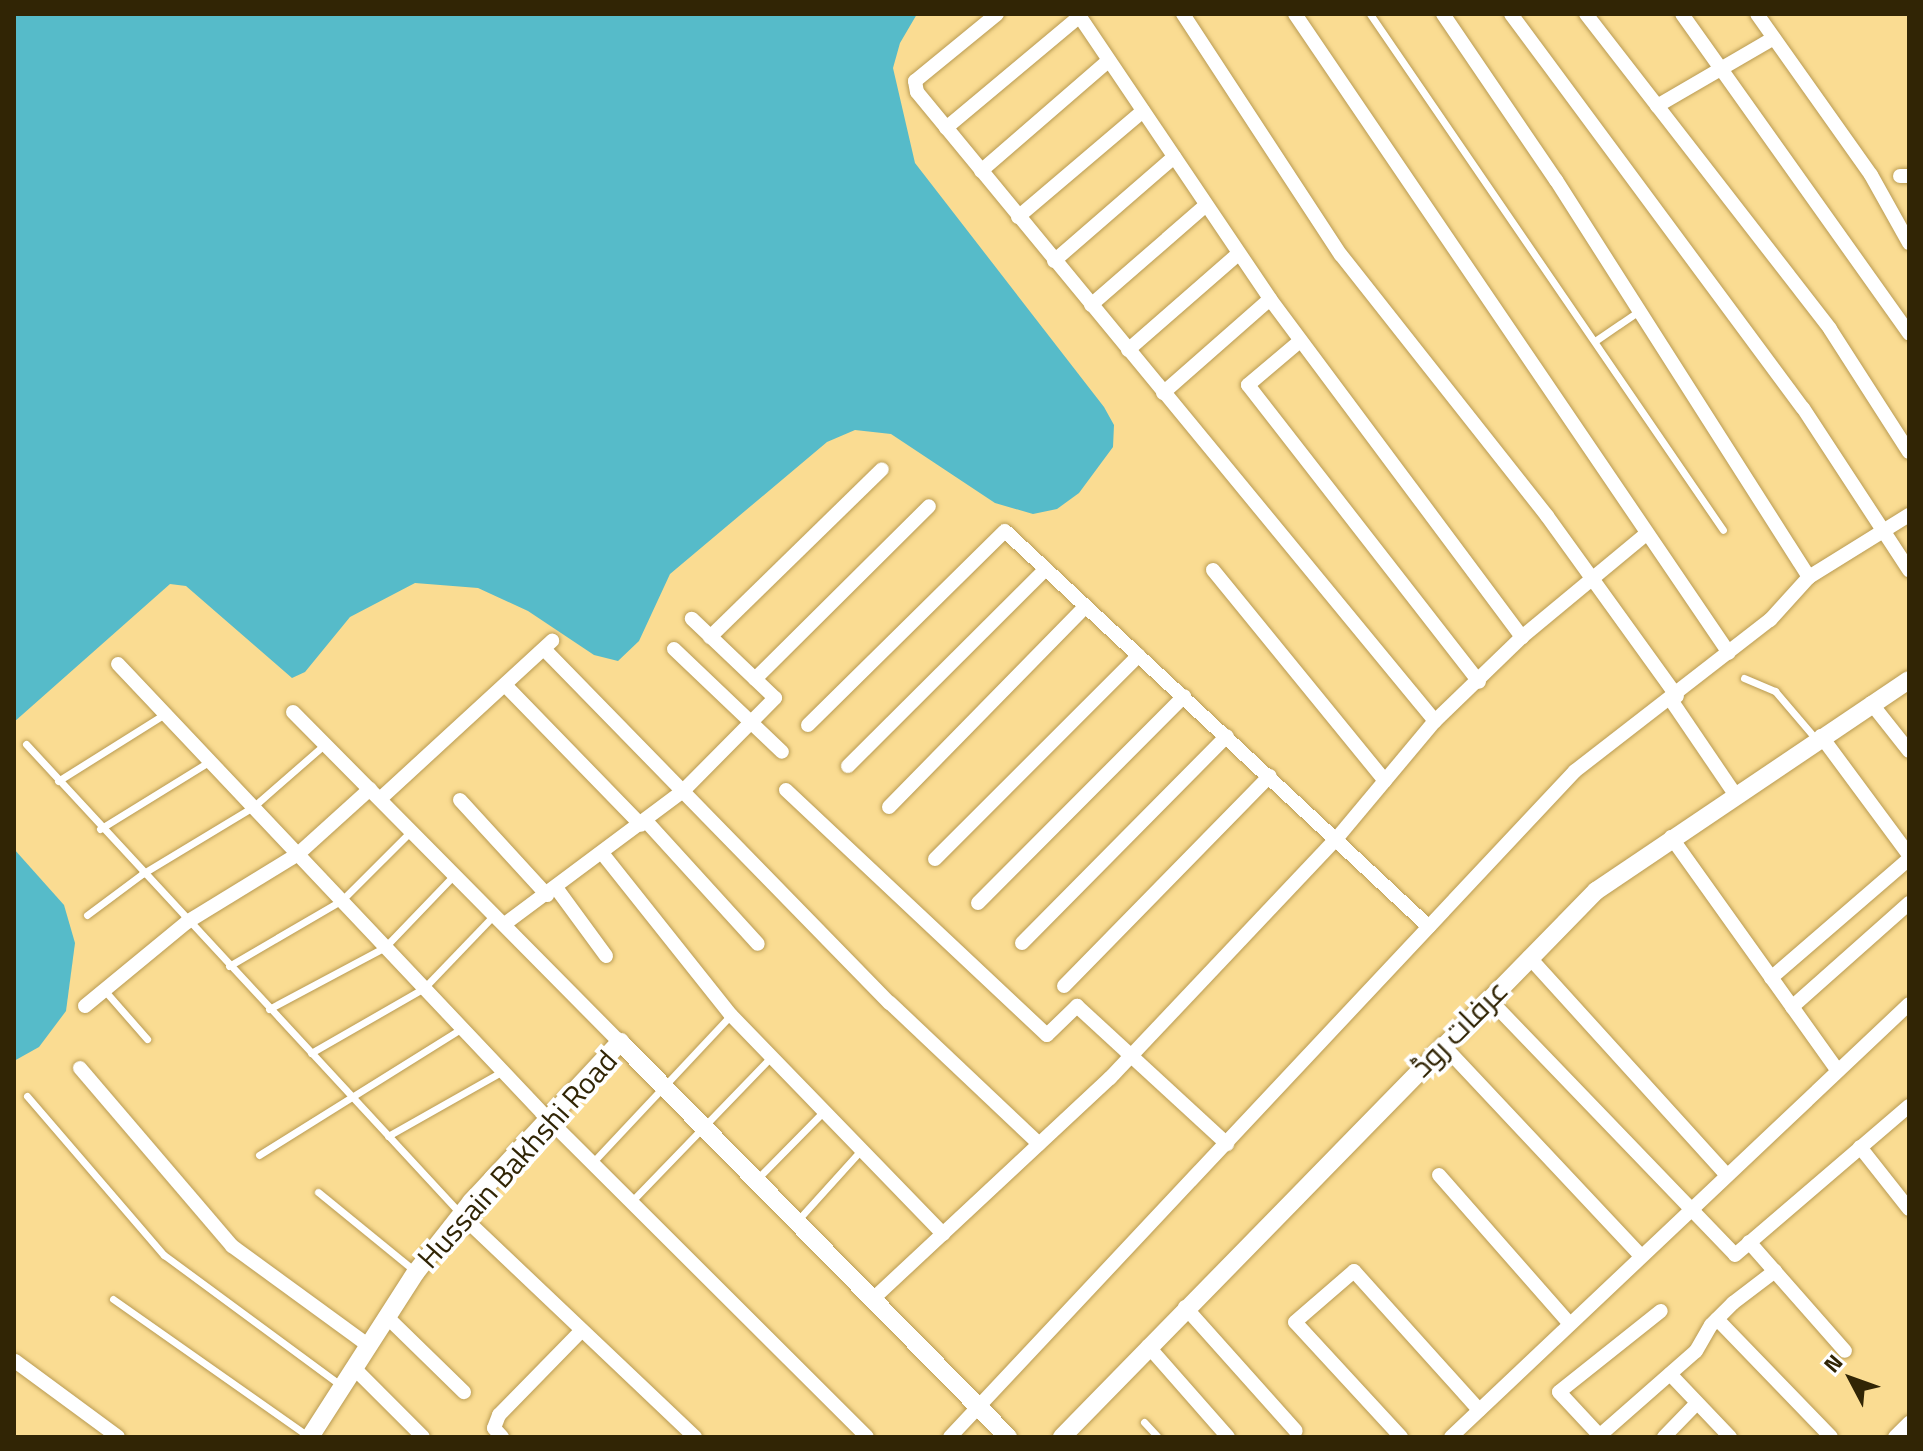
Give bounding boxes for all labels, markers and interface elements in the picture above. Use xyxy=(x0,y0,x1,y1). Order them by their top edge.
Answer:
street label: عرفات روڈ xyxy=(1403,972,1515,1084)
street label: Hussain Bakhshi Road xyxy=(410,1043,624,1275)
north arrow xyxy=(1811,1339,1891,1419)
text: N xyxy=(1815,1346,1851,1380)

